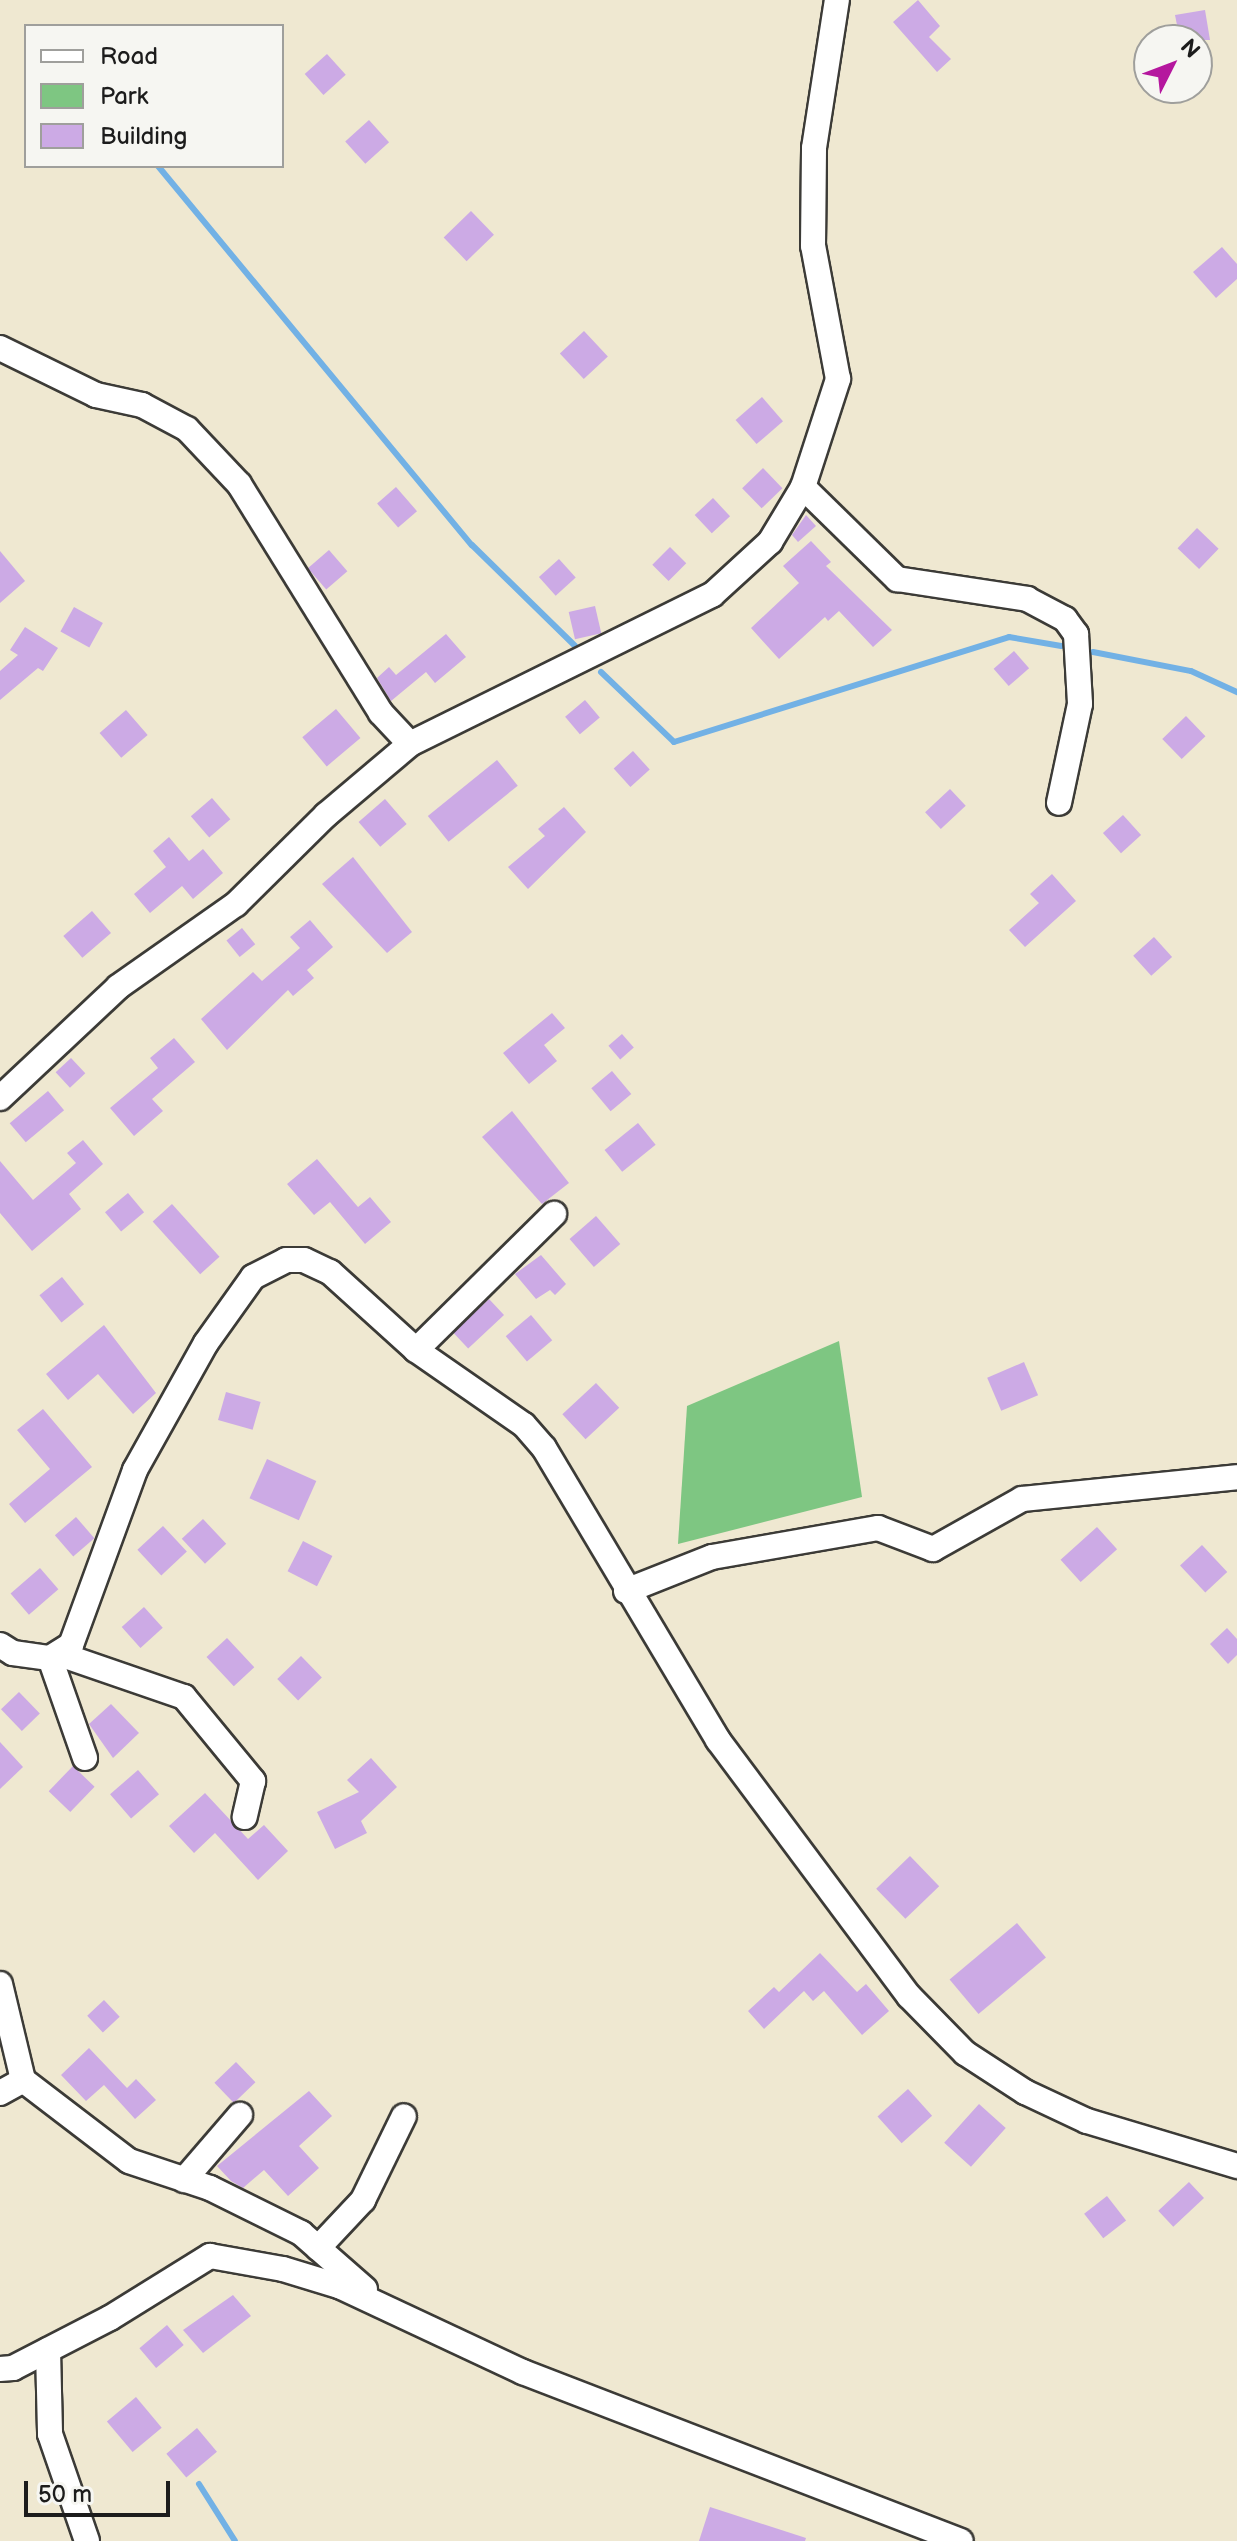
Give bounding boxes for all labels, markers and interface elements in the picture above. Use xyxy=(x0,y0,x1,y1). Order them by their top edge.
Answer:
legend xyxy=(24,24,284,168)
north arrow xyxy=(1133,24,1213,104)
text: N xyxy=(1174,34,1205,64)
text: Road xyxy=(100,42,158,71)
text: Park xyxy=(100,82,148,111)
text: Building xyxy=(100,122,187,151)
scale bar xyxy=(28,2465,174,2515)
text: 50 m xyxy=(38,2480,92,2509)

